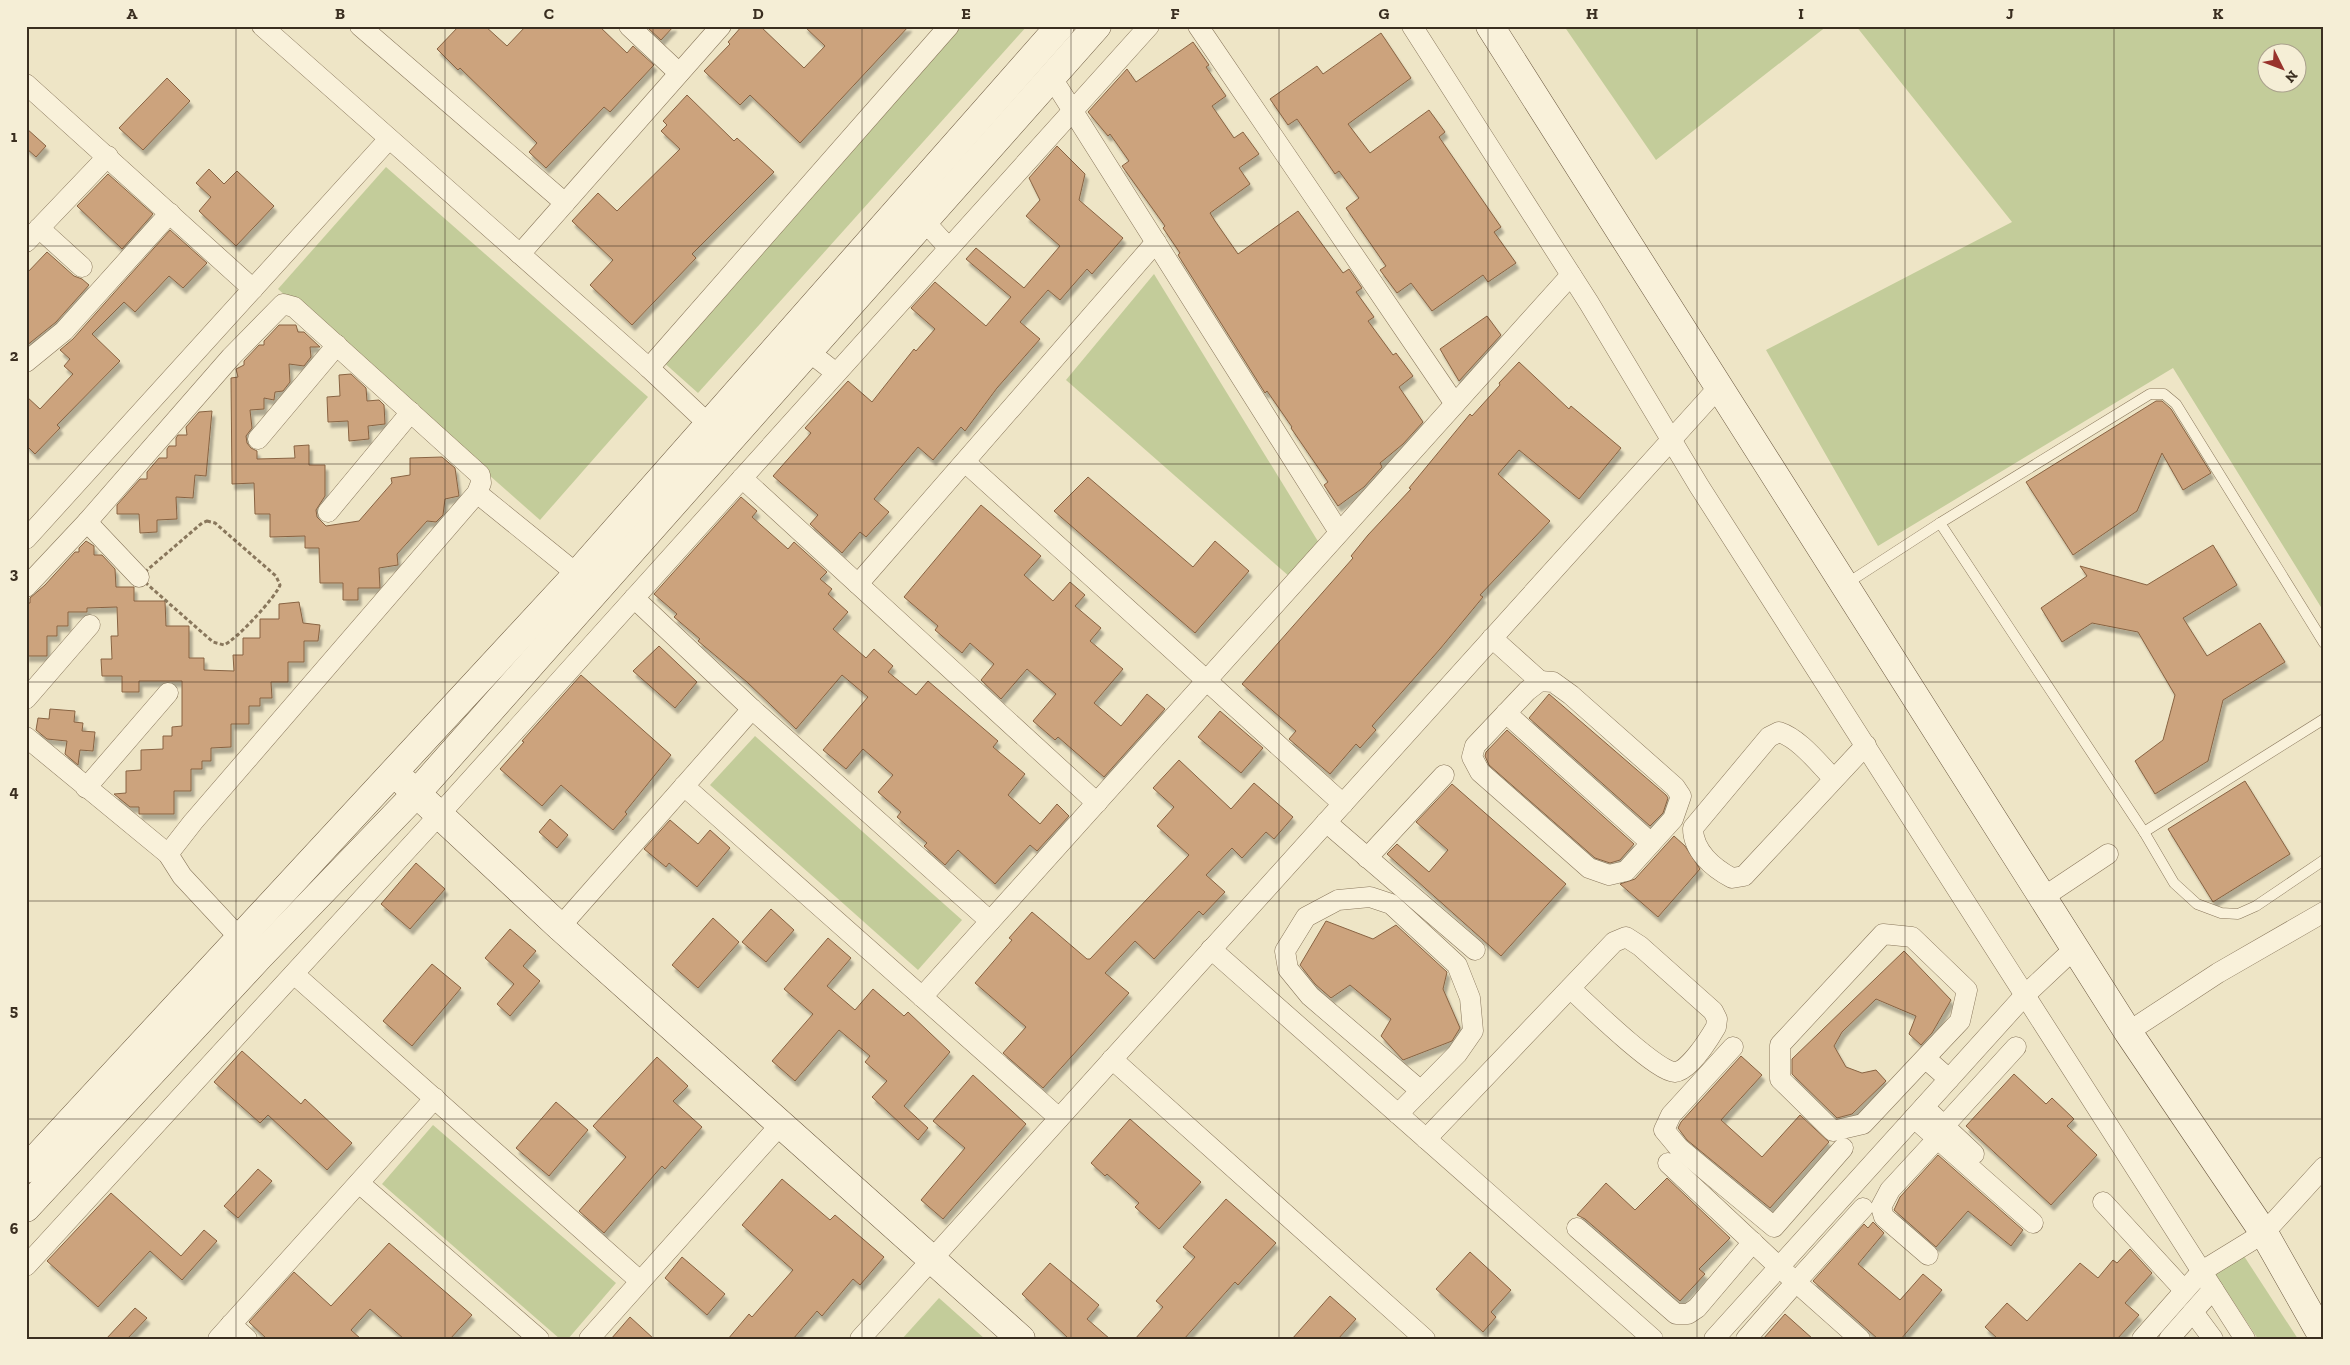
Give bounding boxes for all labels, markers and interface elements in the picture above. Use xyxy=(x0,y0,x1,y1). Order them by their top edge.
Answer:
text: A xyxy=(127,4,138,23)
text: B xyxy=(335,4,345,23)
text: C xyxy=(544,4,554,23)
text: D xyxy=(752,4,764,23)
text: E xyxy=(961,4,971,23)
text: F xyxy=(1170,4,1180,23)
text: G xyxy=(1379,4,1390,23)
text: H xyxy=(1586,4,1598,23)
text: I xyxy=(1798,4,1804,23)
text: J xyxy=(2006,4,2014,23)
text: K xyxy=(2213,4,2224,23)
north arrow xyxy=(2258,42,2308,92)
text: N xyxy=(2281,67,2301,86)
text: 1 xyxy=(11,127,18,146)
text: 2 xyxy=(10,346,19,365)
text: 3 xyxy=(10,564,19,583)
text: 4 xyxy=(9,782,19,801)
text: 5 xyxy=(10,1001,18,1020)
text: 6 xyxy=(10,1219,19,1238)

